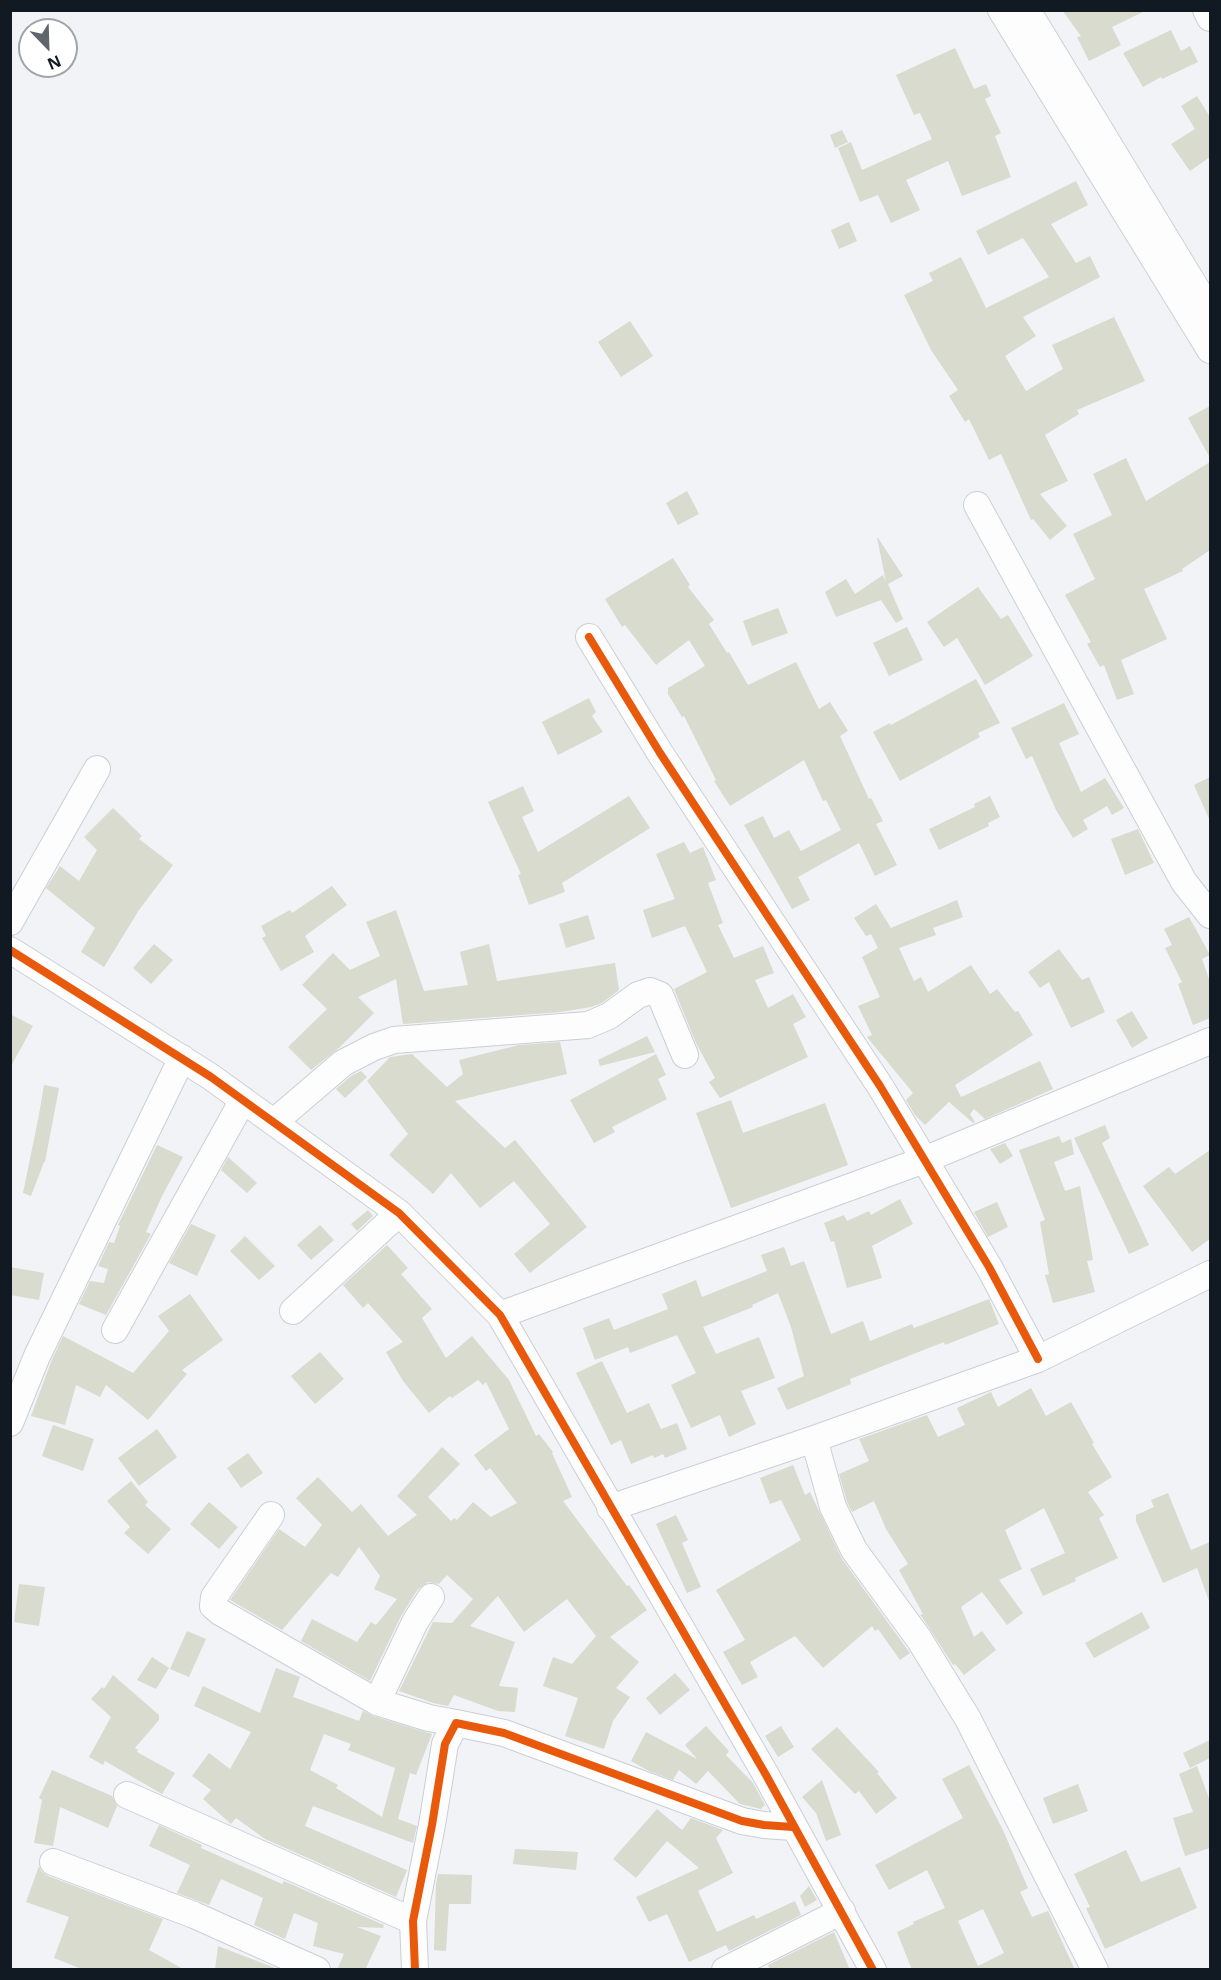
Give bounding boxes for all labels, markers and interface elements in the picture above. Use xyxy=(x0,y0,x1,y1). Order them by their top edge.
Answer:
north arrow xyxy=(18,18,78,78)
text: N xyxy=(44,50,65,75)

